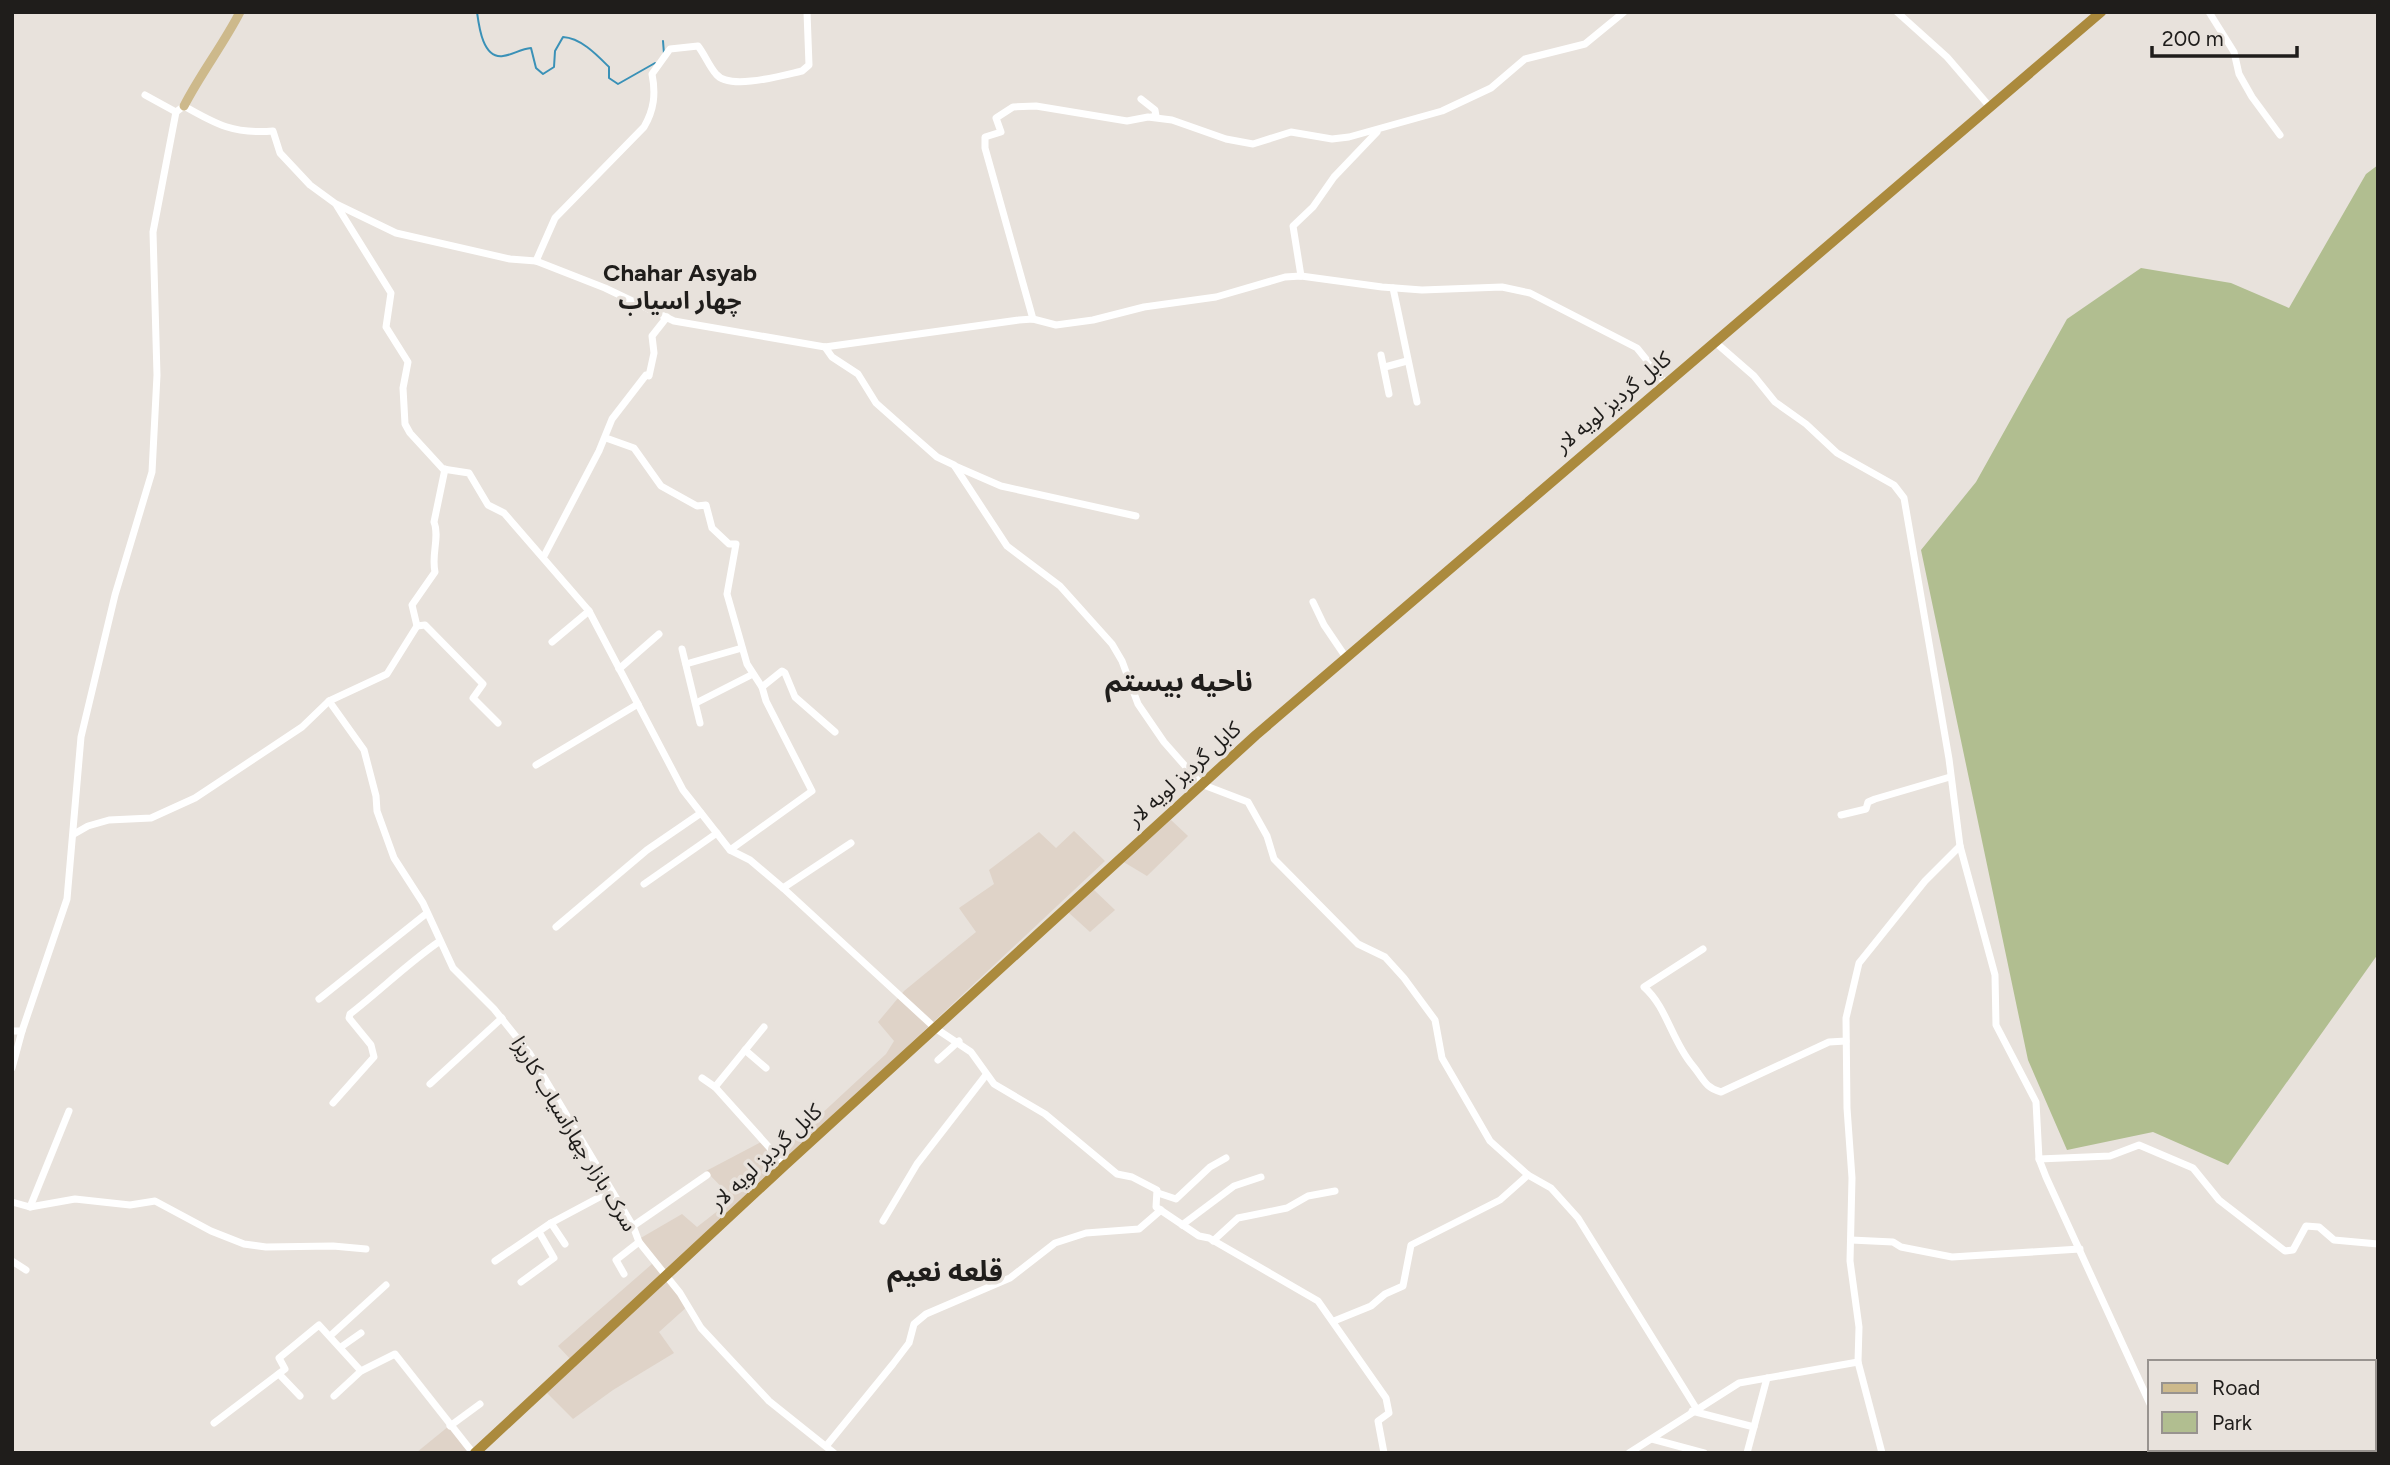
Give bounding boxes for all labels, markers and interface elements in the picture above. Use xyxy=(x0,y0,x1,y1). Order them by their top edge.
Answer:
scale bar xyxy=(2152,14,2297,58)
text: 200 m xyxy=(2162,26,2224,51)
district label: Chahar Asyab چهار اسیاب xyxy=(603,258,757,317)
street label: کابل گردیز لویه لار xyxy=(1549,346,1676,458)
district label: ناحیه بیستم xyxy=(1105,664,1253,703)
street label: کابل گردیز لویه لار xyxy=(1121,716,1246,832)
street label: سرک بازار چهارآسیاب کاریزا xyxy=(505,1032,643,1236)
street label: کابل گردیز لویه لار xyxy=(704,1098,827,1216)
district label: قلعه نعيم xyxy=(887,1254,1003,1293)
legend xyxy=(2148,1360,2376,1451)
text: Road xyxy=(2212,1375,2260,1400)
text: Park xyxy=(2212,1410,2253,1435)

